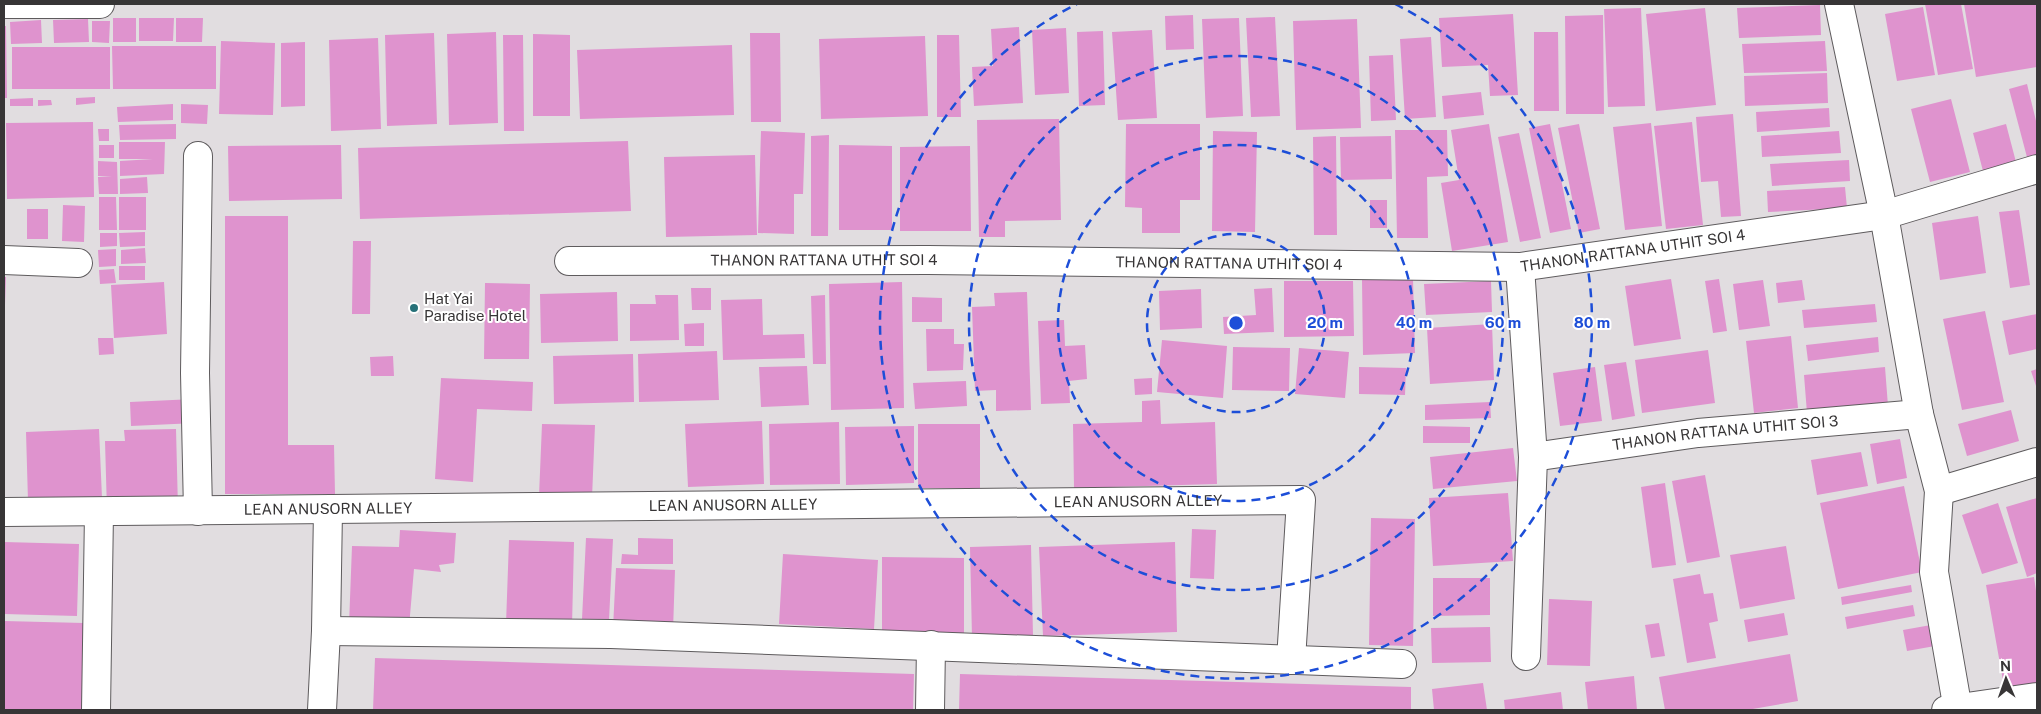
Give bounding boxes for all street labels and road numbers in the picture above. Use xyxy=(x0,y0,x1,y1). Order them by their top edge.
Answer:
street label: THANON RATTANA UTHIT SOI 4 xyxy=(1519,226,1746,275)
street label: THANON RATTANA UTHIT SOI 4 xyxy=(710,251,938,269)
street label: THANON RATTANA UTHIT SOI 4 xyxy=(1115,253,1343,273)
street label: THANON RATTANA UTHIT SOI 3 xyxy=(1611,412,1839,453)
street label: LEAN ANUSORN ALLEY xyxy=(1054,492,1222,510)
street label: LEAN ANUSORN ALLEY xyxy=(649,495,817,514)
street label: LEAN ANUSORN ALLEY xyxy=(244,499,412,518)

